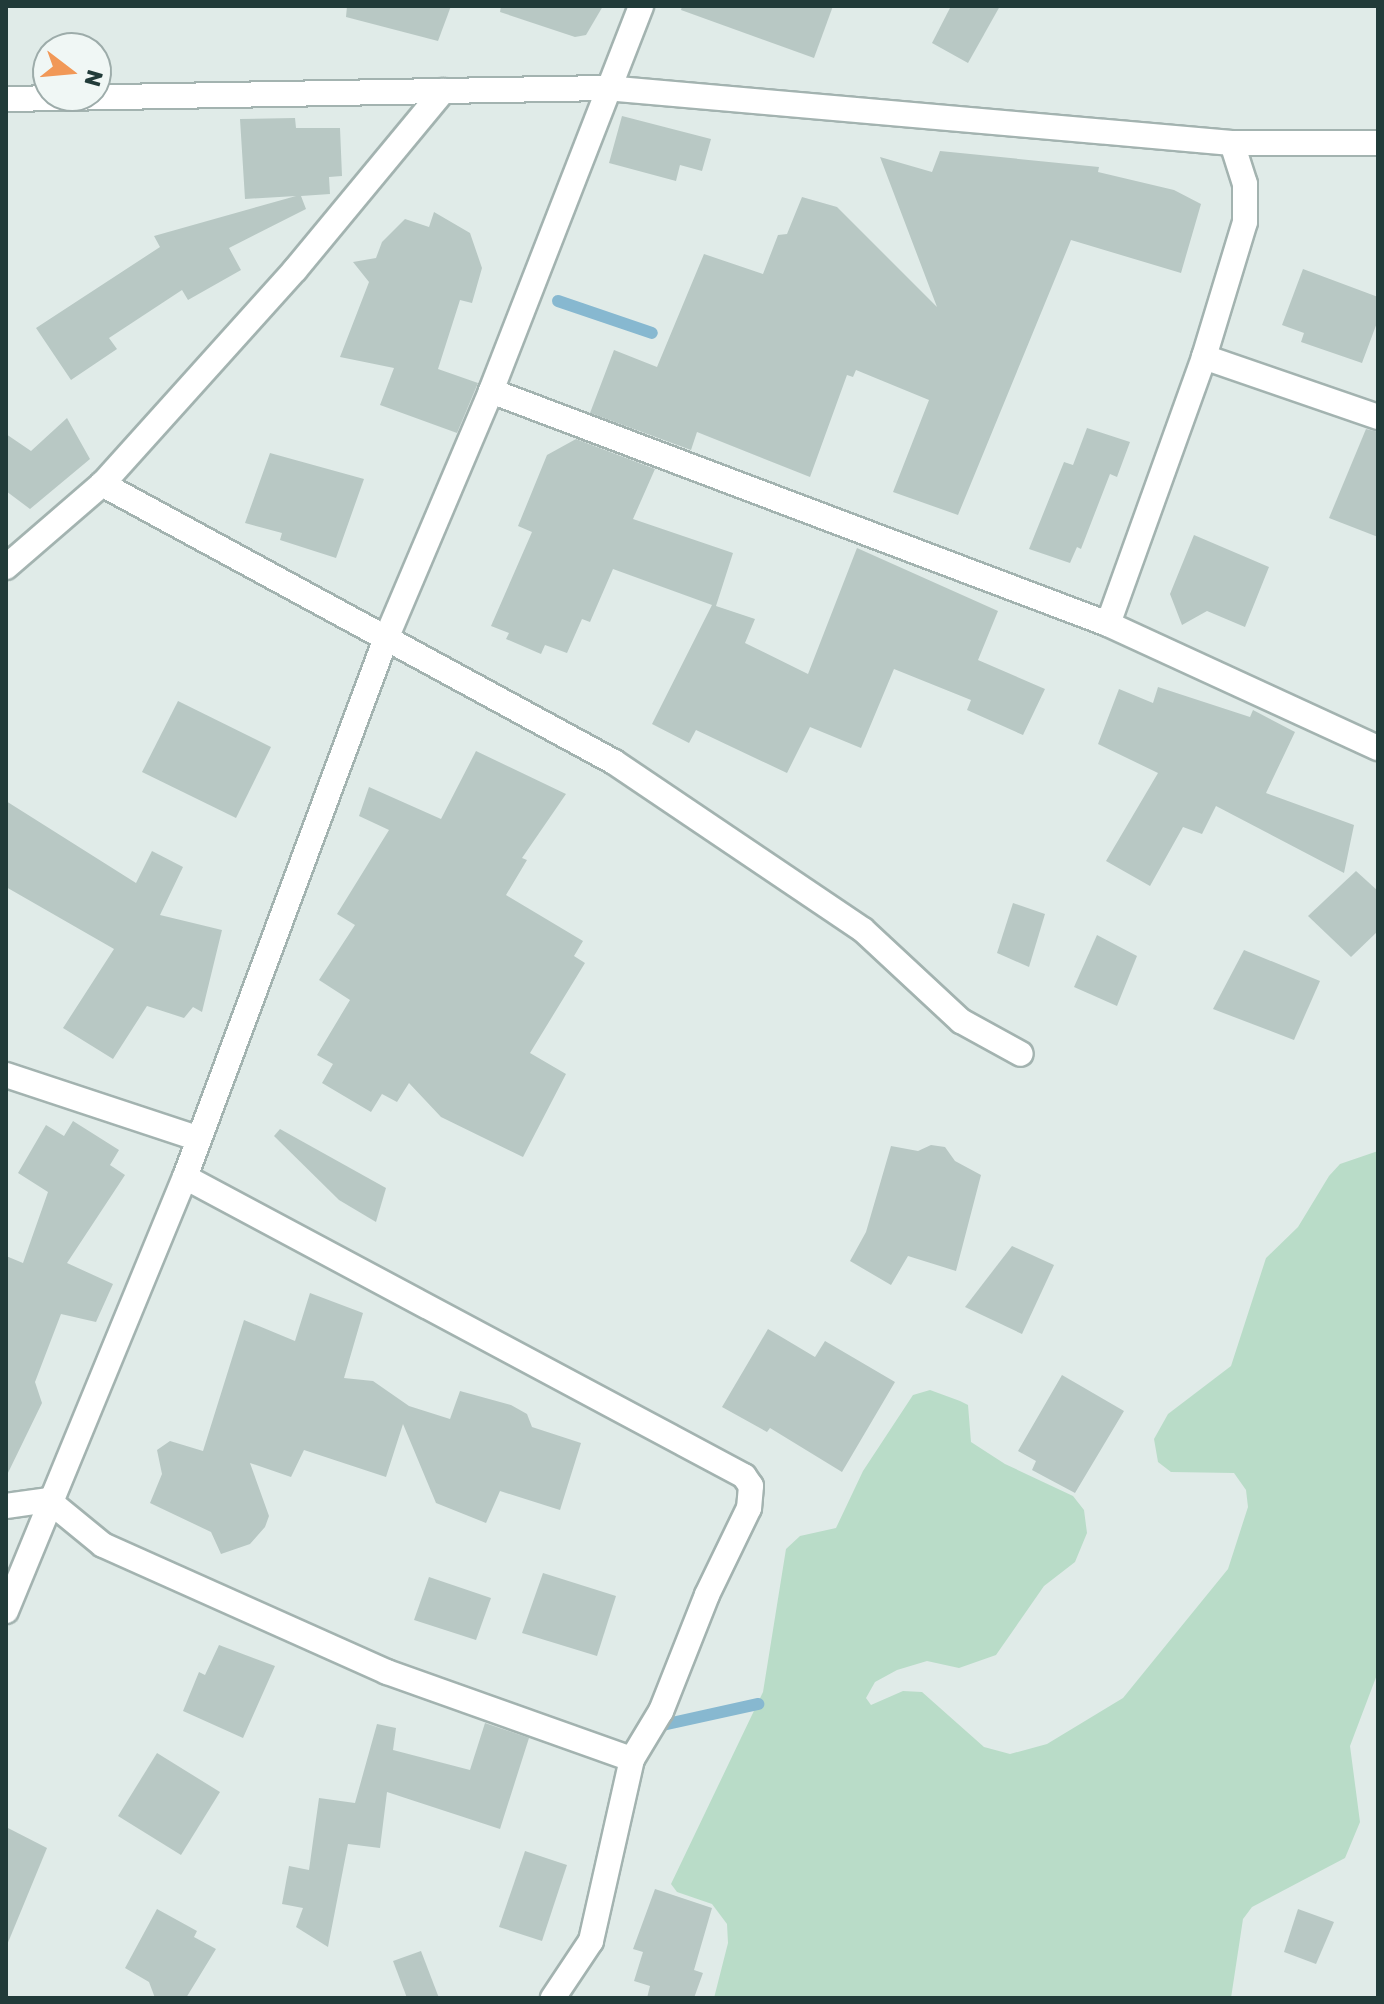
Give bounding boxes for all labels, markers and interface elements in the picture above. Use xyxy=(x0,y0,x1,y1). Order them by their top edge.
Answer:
north arrow xyxy=(32,32,112,112)
text: N xyxy=(78,67,109,90)

